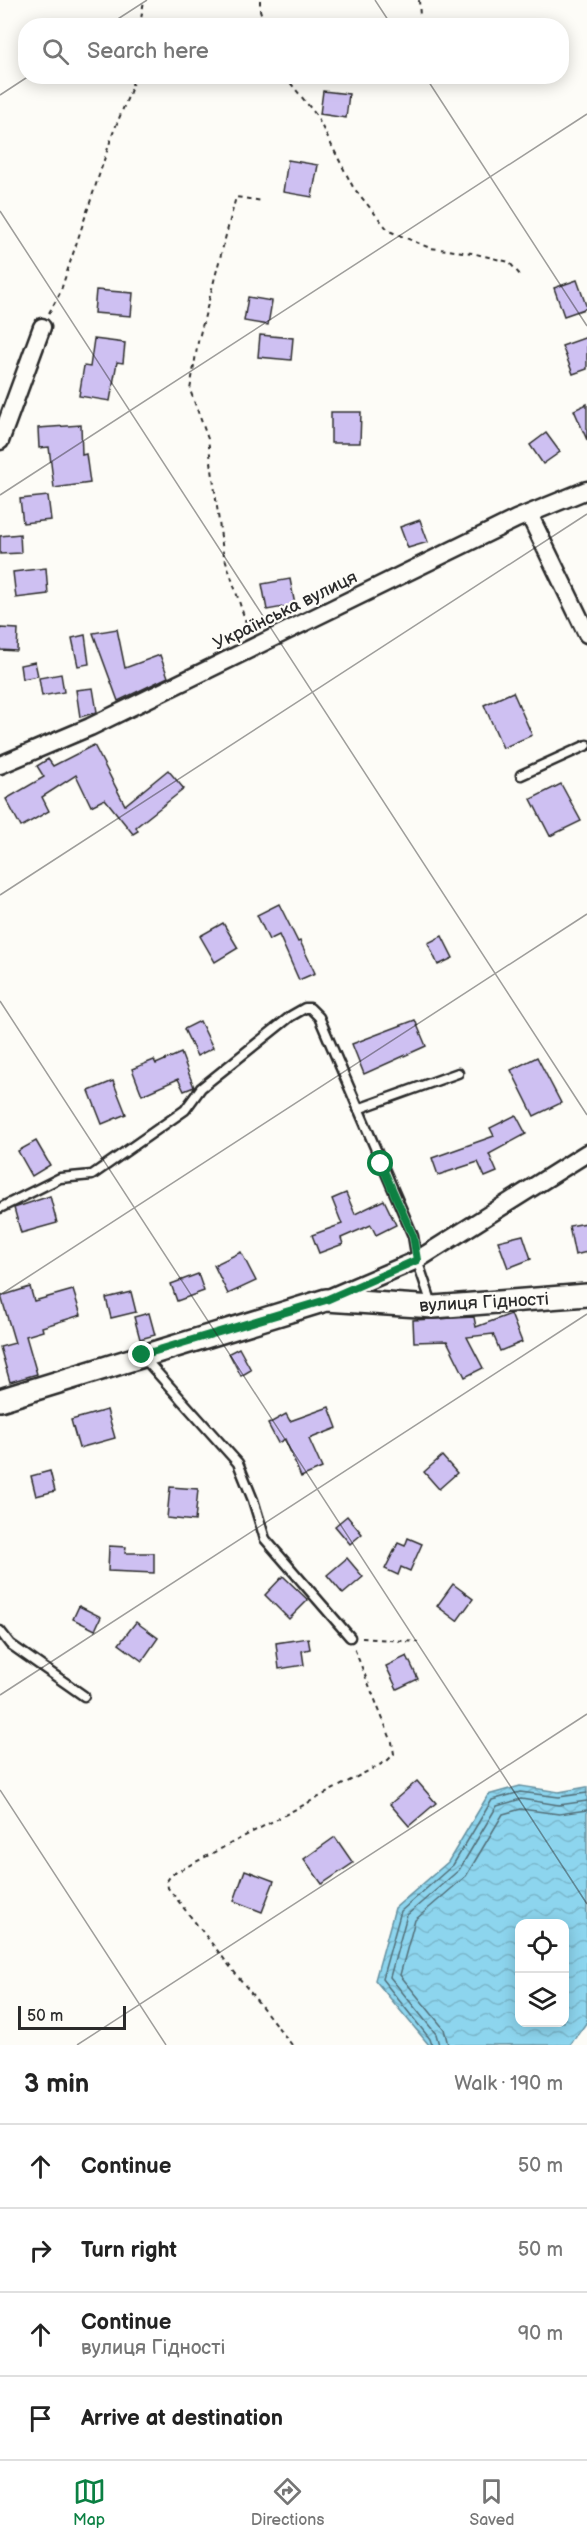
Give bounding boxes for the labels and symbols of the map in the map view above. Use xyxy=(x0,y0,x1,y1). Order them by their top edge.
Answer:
street label: Українська вулиця xyxy=(210,566,361,654)
route start xyxy=(367,1150,393,1176)
street label: вулиця Гідності xyxy=(419,1289,549,1316)
route end xyxy=(128,1341,154,1367)
scale bar xyxy=(18,2003,126,2030)

